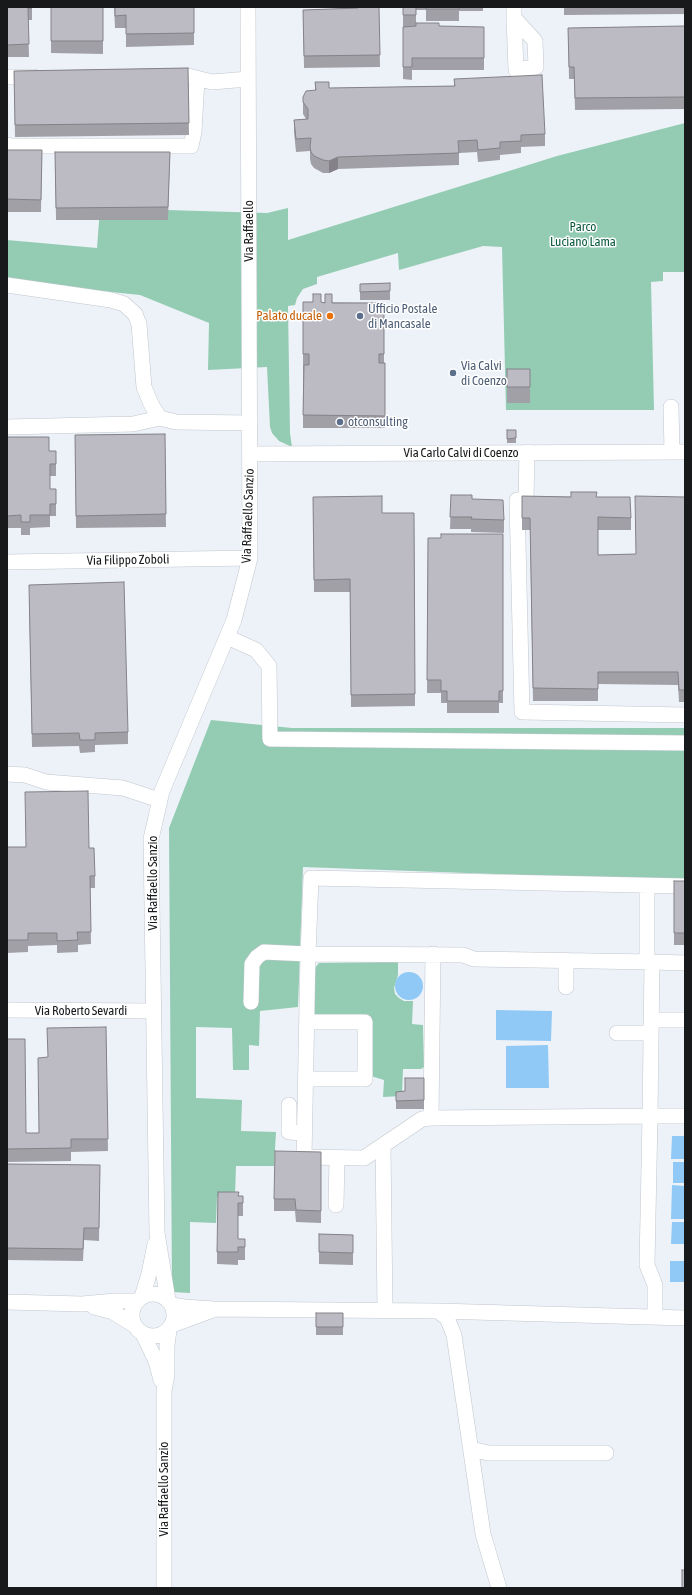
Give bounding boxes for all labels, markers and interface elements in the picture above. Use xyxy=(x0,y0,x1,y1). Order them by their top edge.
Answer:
street label: Via Raffaello xyxy=(241,200,257,262)
park label: Parco Luciano Lama xyxy=(550,219,616,250)
place label: Ufficio Postale di Mancasale xyxy=(368,301,437,332)
place label: Palato ducale xyxy=(256,308,322,324)
marker: Palato ducale xyxy=(325,311,335,321)
marker: Ufficio Postale di Mancasale xyxy=(355,311,365,321)
place label: Via Calvi di Coenzo xyxy=(461,358,507,389)
marker: Via Calvi di Coenzo xyxy=(448,368,458,378)
place label: otconsulting xyxy=(348,414,408,430)
marker: otconsulting xyxy=(335,417,345,427)
street label: Via Carlo Calvi di Coenzo xyxy=(403,445,519,461)
street label: Via Raffaello Sanzio xyxy=(239,468,257,564)
street label: Via Filippo Zoboli xyxy=(87,551,169,569)
street label: Via Raffaello Sanzio xyxy=(145,836,161,930)
street label: Via Roberto Sevardi xyxy=(35,1003,127,1019)
street label: Via Raffaello Sanzio xyxy=(156,1442,172,1536)

